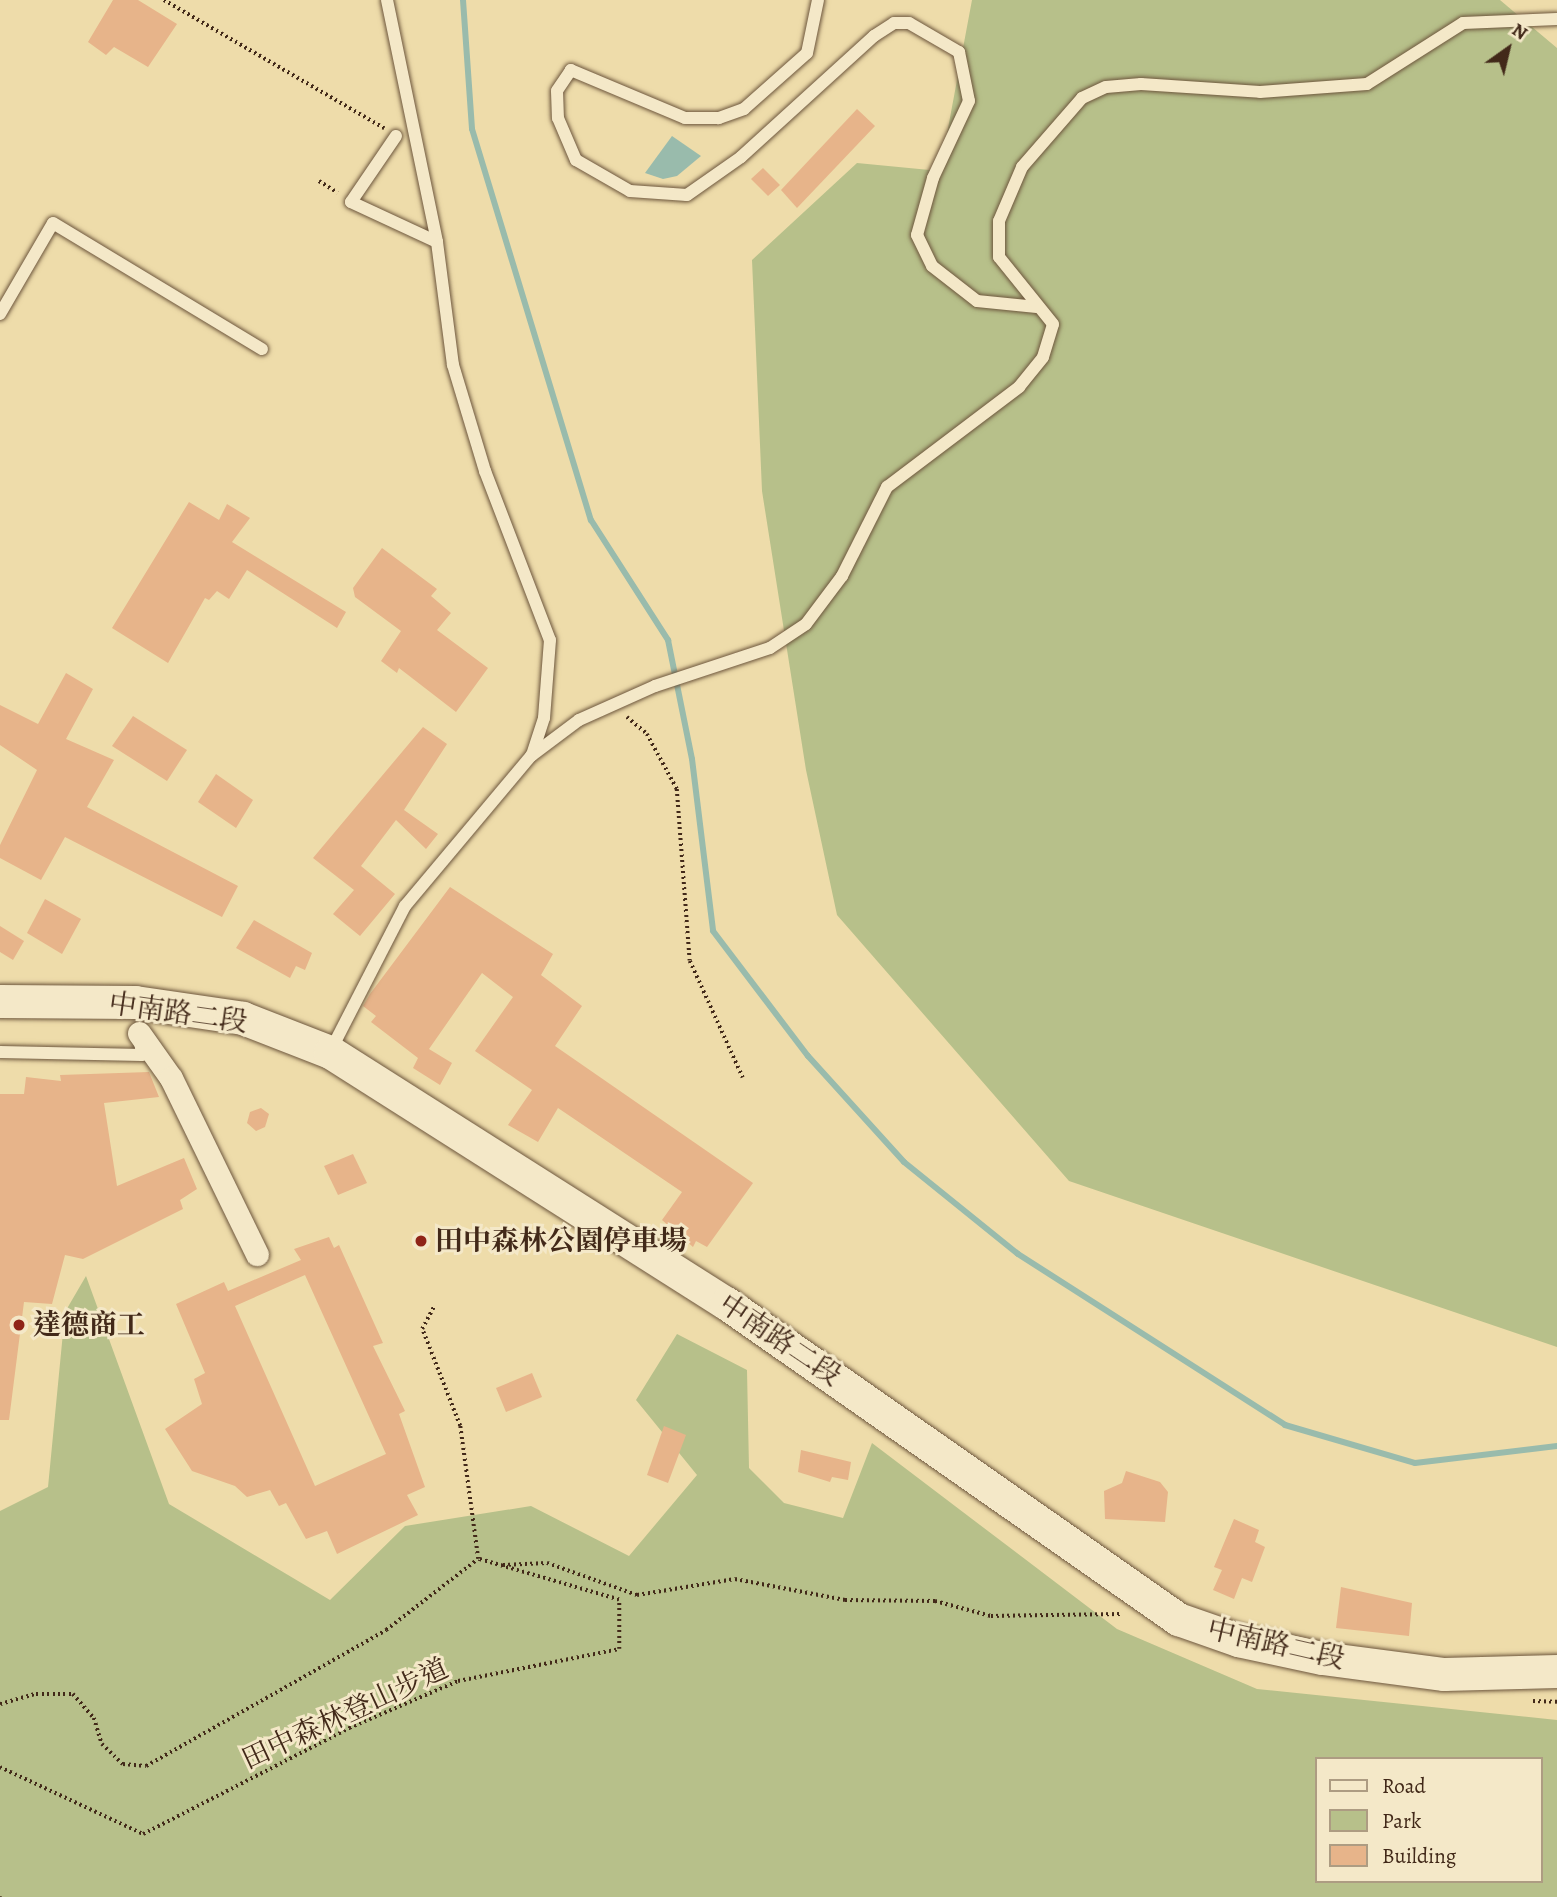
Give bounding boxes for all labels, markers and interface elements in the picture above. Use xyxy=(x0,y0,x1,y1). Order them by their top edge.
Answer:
north arrow xyxy=(1473,14,1543,84)
text: N xyxy=(1507,17,1533,46)
street label: 中南路二段 xyxy=(106,987,250,1039)
place label: 田中森林公園停車場 xyxy=(435,1224,687,1258)
marker: 田中森林公園停車場 xyxy=(413,1233,429,1249)
street label: 中南路二段 xyxy=(713,1287,847,1393)
place label: 達德商工 xyxy=(33,1308,145,1342)
marker: 達德商工 xyxy=(11,1317,27,1333)
street label: 中南路二段 xyxy=(1204,1612,1348,1676)
street label: 田中森林登山步道 xyxy=(236,1651,454,1777)
legend xyxy=(1316,1757,1543,1883)
text: Road xyxy=(1382,1772,1426,1800)
text: Park xyxy=(1382,1807,1421,1835)
text: Building xyxy=(1382,1842,1456,1870)

